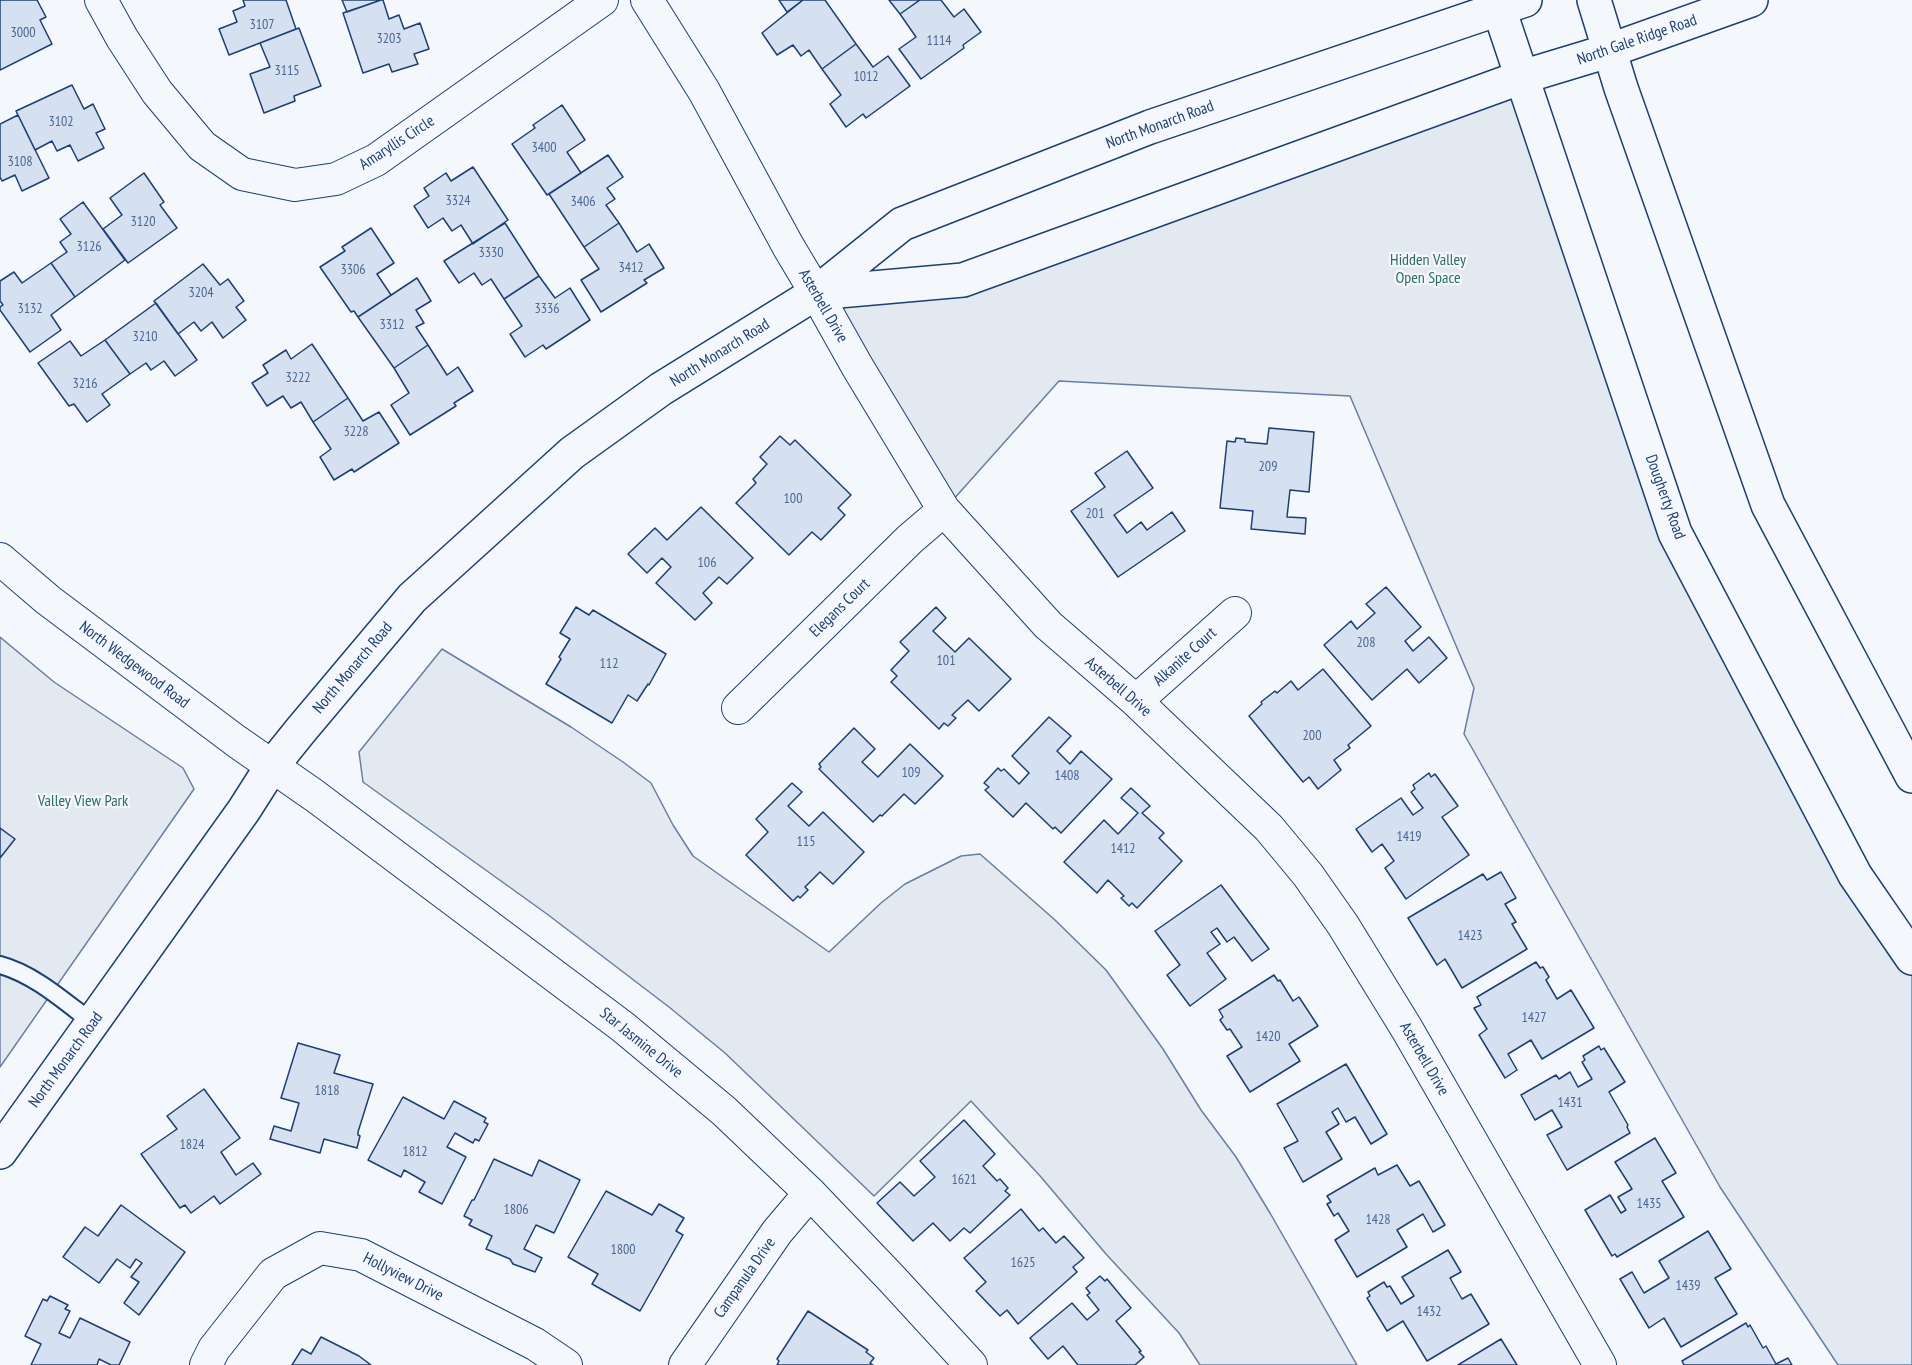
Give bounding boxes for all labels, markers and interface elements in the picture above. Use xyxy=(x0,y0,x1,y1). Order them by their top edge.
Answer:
street label: North Gale Ridge Road xyxy=(1575,11,1699,69)
house number: 3107 xyxy=(249,17,275,33)
house number: 3000 xyxy=(10,25,36,41)
house number: 3203 xyxy=(376,31,402,47)
house number: 1114 xyxy=(926,33,952,49)
house number: 3115 xyxy=(274,63,300,79)
house number: 1012 xyxy=(853,69,879,85)
street label: North Monarch Road xyxy=(1103,97,1217,153)
street label: Amaryllis Circle xyxy=(356,112,438,174)
house number: 3102 xyxy=(48,114,74,130)
house number: 3400 xyxy=(531,140,557,156)
house number: 3108 xyxy=(7,154,33,170)
house number: 3324 xyxy=(445,193,471,209)
house number: 3406 xyxy=(570,194,596,210)
house number: 3120 xyxy=(130,214,156,230)
house number: 3126 xyxy=(76,239,102,255)
house number: 3330 xyxy=(478,245,504,261)
park label: Hidden Valley Open Space xyxy=(1390,250,1466,288)
house number: 3412 xyxy=(618,260,644,276)
house number: 3306 xyxy=(340,262,366,278)
street label: Asterbell Drive xyxy=(794,266,852,346)
house number: 3204 xyxy=(188,285,214,301)
house number: 3132 xyxy=(17,301,43,317)
house number: 3336 xyxy=(534,301,560,317)
street label: North Monarch Road xyxy=(667,315,773,391)
house number: 3312 xyxy=(379,317,405,333)
house number: 3210 xyxy=(132,329,158,345)
house number: 3222 xyxy=(285,370,311,386)
house number: 3216 xyxy=(72,376,98,392)
house number: 3228 xyxy=(343,424,369,440)
street label: Dougherty Road xyxy=(1641,452,1689,542)
house number: 209 xyxy=(1259,459,1277,475)
house number: 100 xyxy=(784,491,802,507)
house number: 201 xyxy=(1086,506,1104,522)
house number: 106 xyxy=(698,555,716,571)
street label: Elegans Court xyxy=(806,575,874,641)
street label: North Wedgewood Road xyxy=(75,617,193,713)
street label: North Monarch Road xyxy=(309,618,397,718)
street label: Alkanite Court xyxy=(1149,624,1221,690)
house number: 208 xyxy=(1357,635,1375,651)
house number: 101 xyxy=(937,653,955,669)
street label: Asterbell Drive xyxy=(1081,653,1155,721)
house number: 112 xyxy=(600,656,618,672)
house number: 200 xyxy=(1303,728,1321,744)
house number: 109 xyxy=(902,765,920,781)
house number: 1408 xyxy=(1054,768,1080,784)
park label: Valley View Park xyxy=(38,791,128,811)
house number: 1419 xyxy=(1396,829,1422,845)
house number: 115 xyxy=(797,834,815,850)
house number: 1412 xyxy=(1110,841,1136,857)
house number: 1423 xyxy=(1457,928,1483,944)
street label: Star Jasmine Drive xyxy=(596,1004,686,1082)
street label: North Monarch Road xyxy=(25,1008,107,1112)
house number: 1427 xyxy=(1521,1010,1547,1026)
street label: Asterbell Drive xyxy=(1395,1019,1453,1099)
house number: 1420 xyxy=(1255,1029,1281,1045)
house number: 1818 xyxy=(314,1083,340,1099)
house number: 1431 xyxy=(1557,1095,1583,1111)
house number: 1824 xyxy=(179,1137,205,1153)
house number: 1812 xyxy=(402,1144,428,1160)
house number: 1621 xyxy=(951,1172,977,1188)
house number: 1435 xyxy=(1636,1196,1662,1212)
house number: 1806 xyxy=(503,1202,529,1218)
house number: 1428 xyxy=(1365,1212,1391,1228)
street label: Campanula Drive xyxy=(710,1234,780,1322)
house number: 1800 xyxy=(610,1242,636,1258)
street label: Hollyview Drive xyxy=(360,1249,446,1305)
house number: 1625 xyxy=(1010,1255,1036,1271)
house number: 1439 xyxy=(1675,1278,1701,1294)
house number: 1432 xyxy=(1416,1304,1442,1320)

